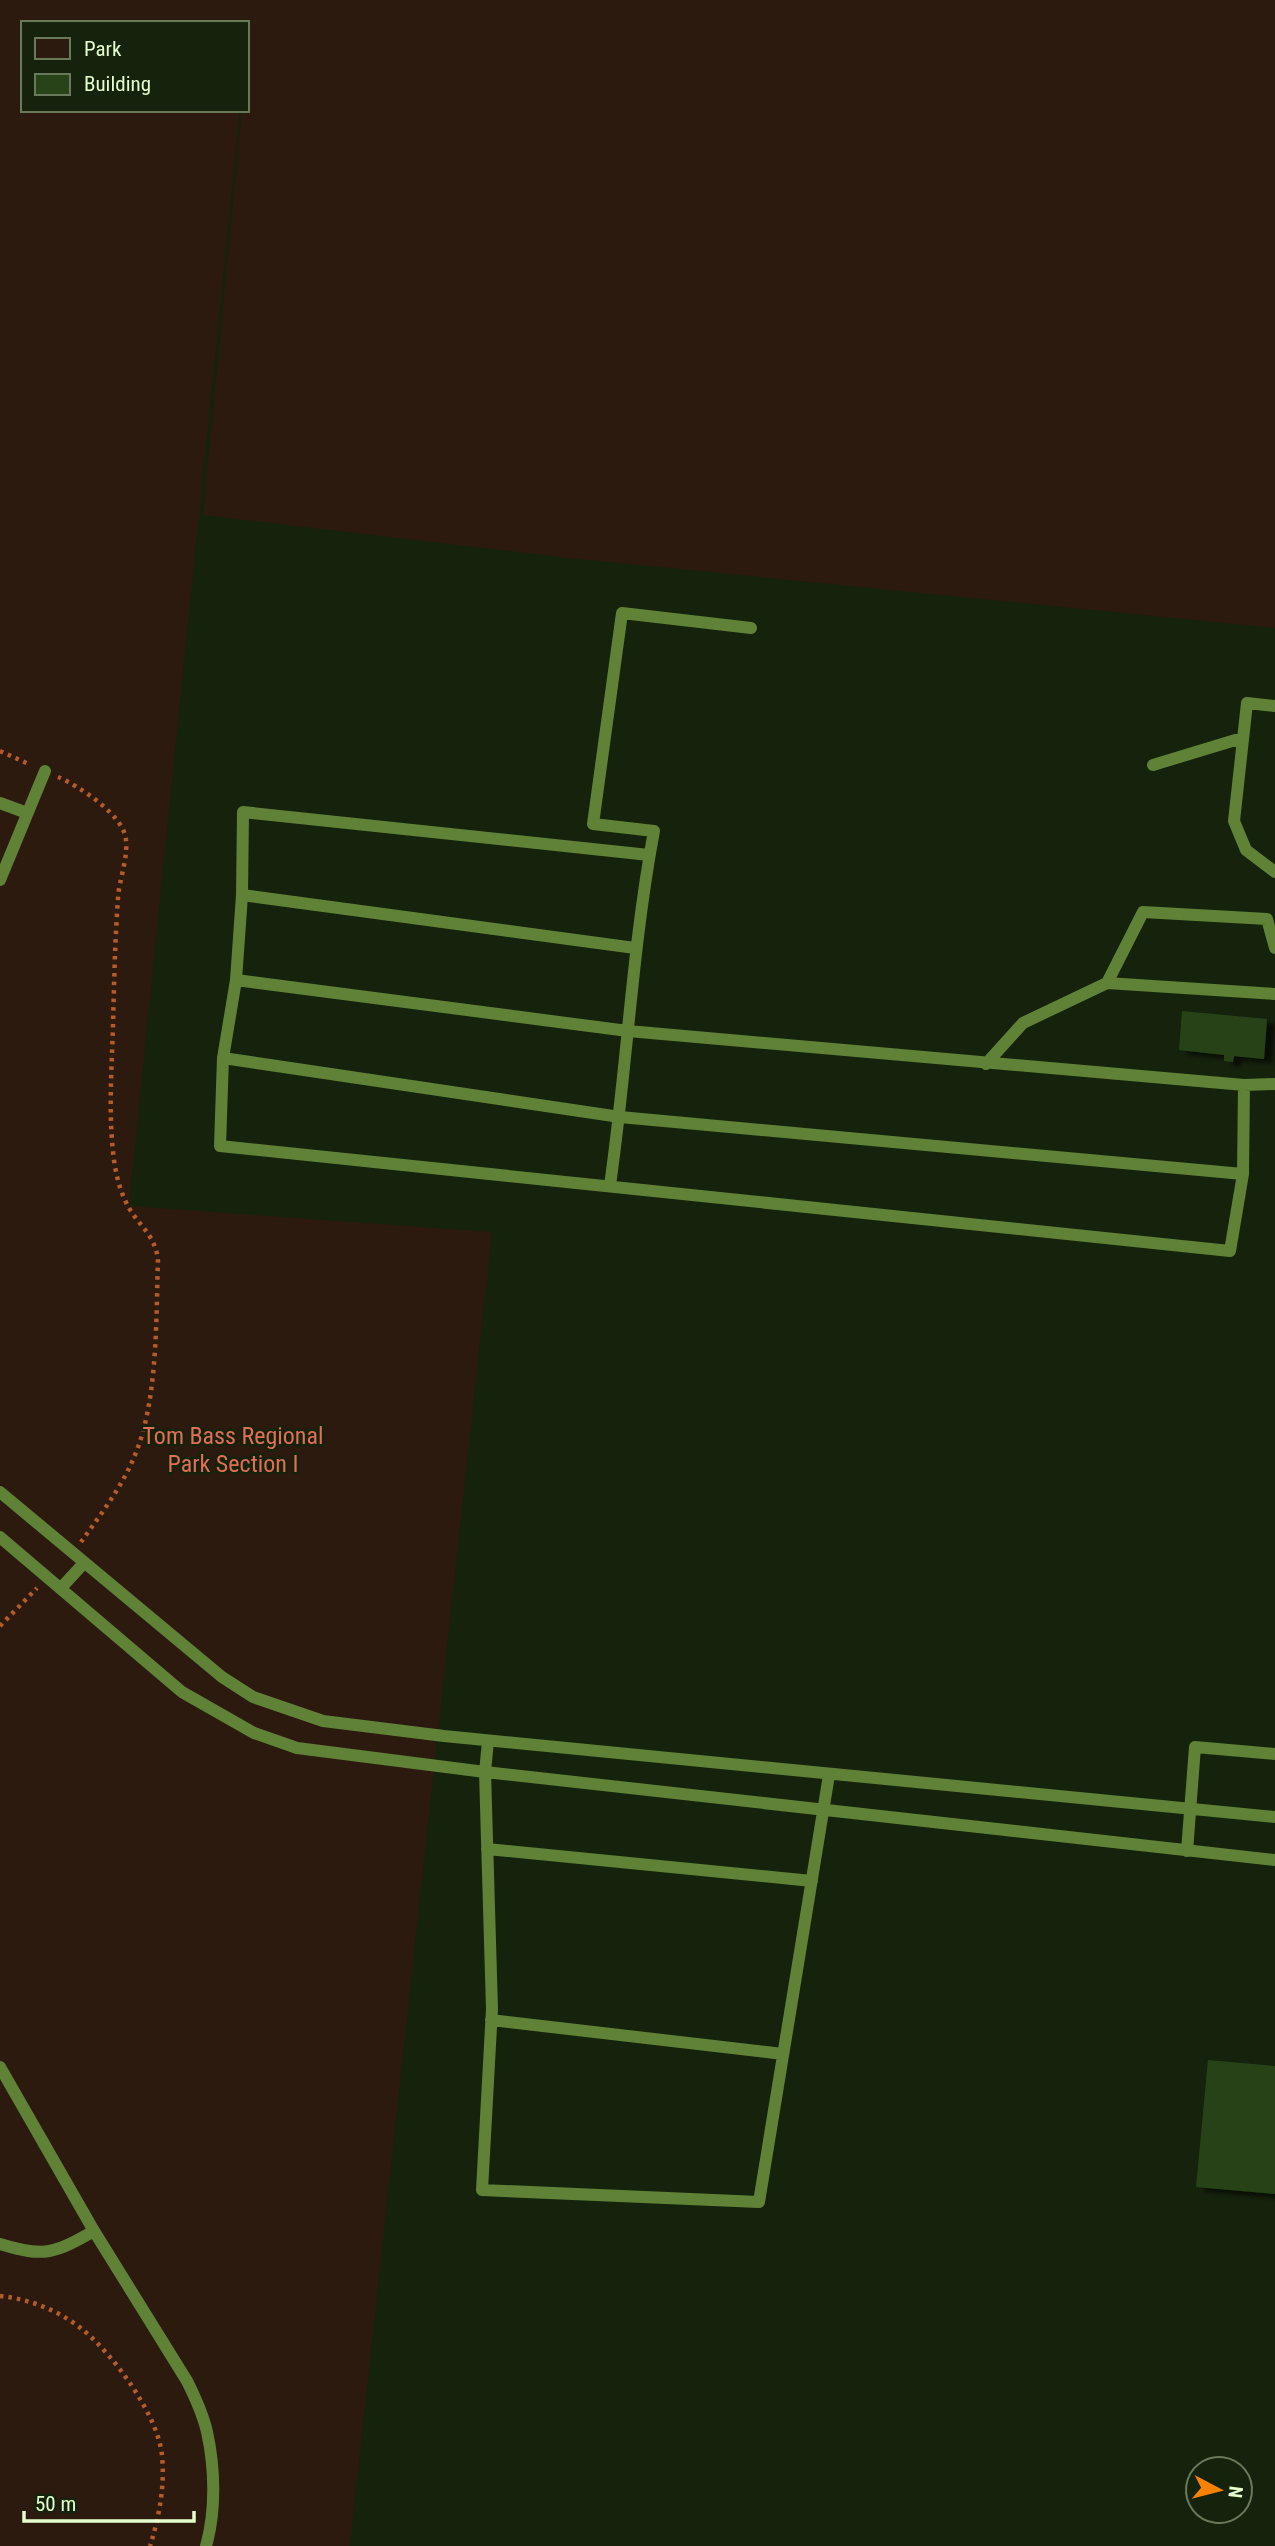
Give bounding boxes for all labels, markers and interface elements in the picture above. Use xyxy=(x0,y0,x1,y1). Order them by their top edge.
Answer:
legend xyxy=(21,21,248,112)
text: Park xyxy=(84,37,122,61)
text: Building xyxy=(84,72,151,96)
park label: Tom Bass Regional Park Section I xyxy=(143,1422,323,1478)
north arrow xyxy=(1184,2455,1254,2525)
scale bar xyxy=(24,2480,194,2524)
text: N xyxy=(1223,2485,1248,2499)
text: 50 m xyxy=(35,2492,76,2516)

